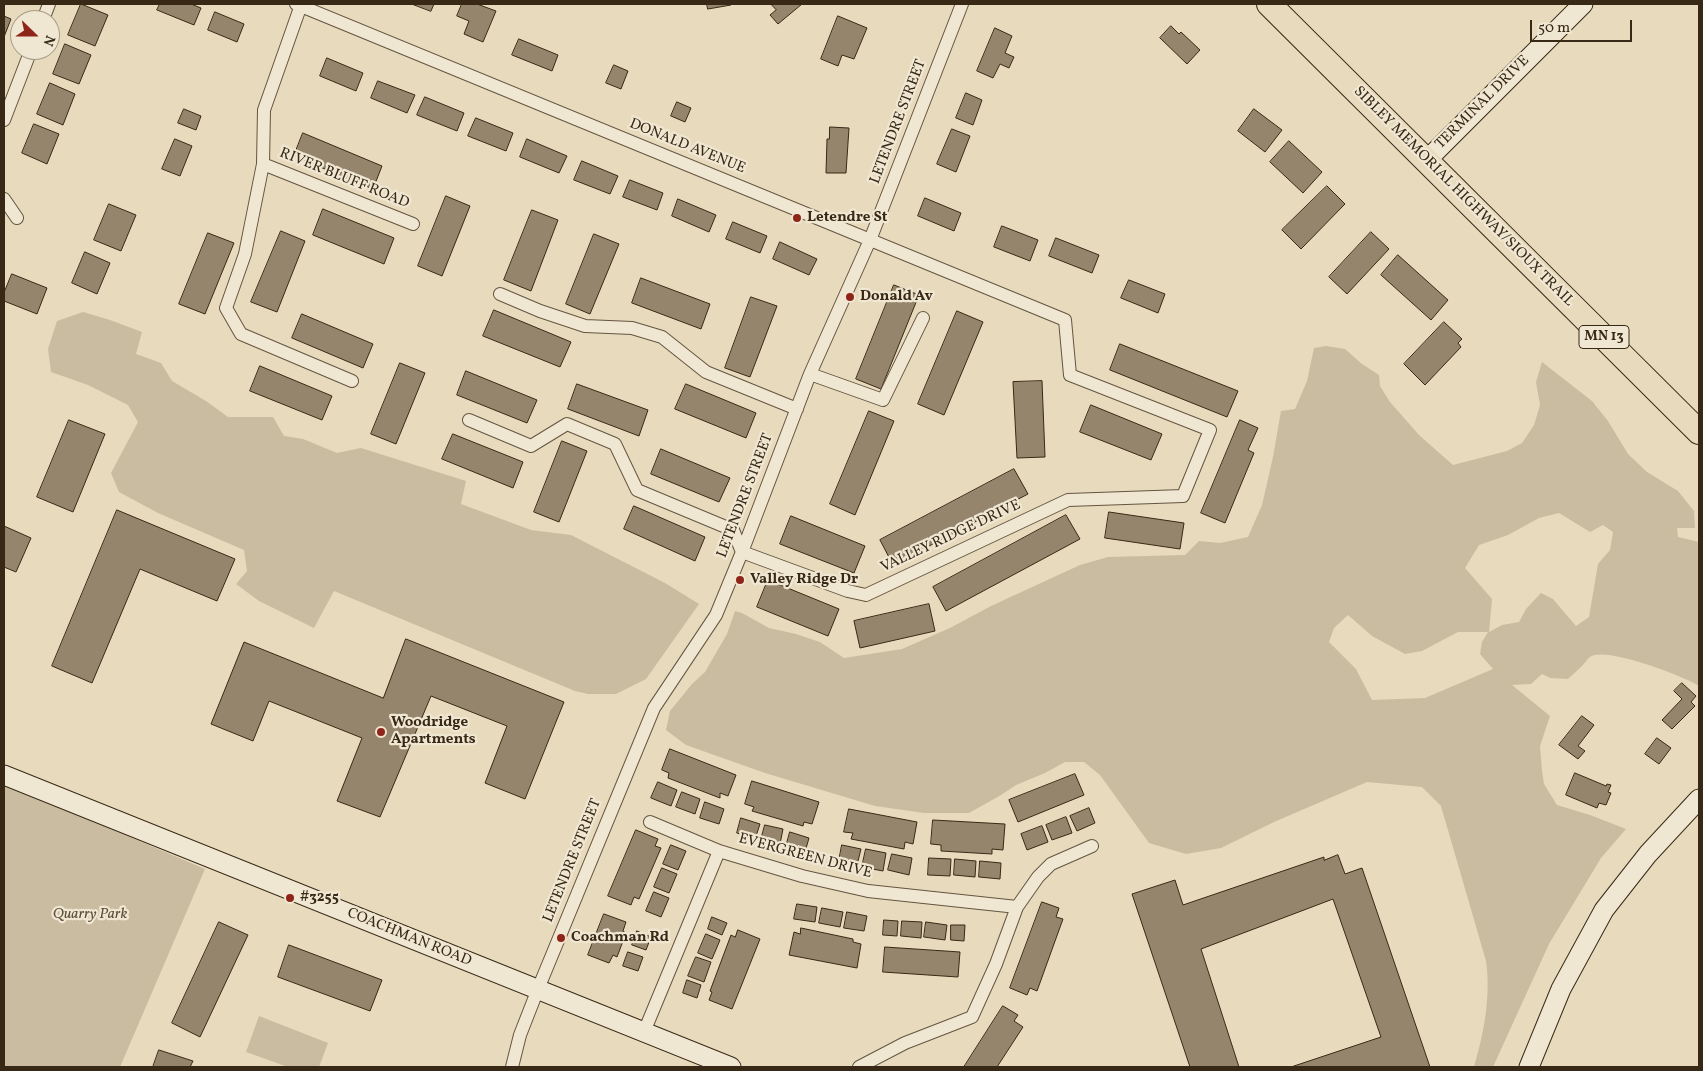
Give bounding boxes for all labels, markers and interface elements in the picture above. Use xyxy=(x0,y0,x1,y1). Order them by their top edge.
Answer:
north arrow xyxy=(10,10,60,60)
scale bar xyxy=(1533,10,1636,42)
text: 50 m xyxy=(1538,18,1570,39)
text: N xyxy=(38,32,59,49)
street label: TERMINAL DRIVE xyxy=(1432,52,1534,154)
street label: LETENDRE STREET xyxy=(867,57,931,187)
street label: SIBLEY MEMORIAL HIGHWAY/SIOUX TRAIL xyxy=(1349,83,1577,311)
street label: DONALD AVENUE xyxy=(626,116,748,178)
street label: RIVER BLUFF ROAD xyxy=(277,145,411,213)
place label: Letendre St xyxy=(807,209,888,227)
marker: Letendre St xyxy=(791,212,803,224)
place label: Donald Av xyxy=(860,288,933,306)
marker: Donald Av xyxy=(844,291,856,303)
road number: MN 13 xyxy=(1579,326,1629,348)
street label: LETENDRE STREET xyxy=(714,431,778,561)
street label: VALLEY RIDGE DRIVE xyxy=(878,497,1024,577)
place label: Valley Ridge Dr xyxy=(750,571,858,589)
marker: Valley Ridge Dr xyxy=(734,574,746,586)
place label: Woodridge Apartments xyxy=(391,714,476,749)
marker: Woodridge Apartments xyxy=(375,726,387,738)
street label: LETENDRE STREET xyxy=(540,797,606,925)
street label: EVERGREEN DRIVE xyxy=(736,831,874,883)
place label: #3255 xyxy=(300,889,339,907)
marker: #3255 xyxy=(284,892,296,904)
street label: COACHMAN ROAD xyxy=(344,905,474,971)
park label: Quarry Park xyxy=(53,906,127,924)
place label: Coachman Rd xyxy=(571,929,669,947)
marker: Coachman Rd xyxy=(555,932,567,944)

